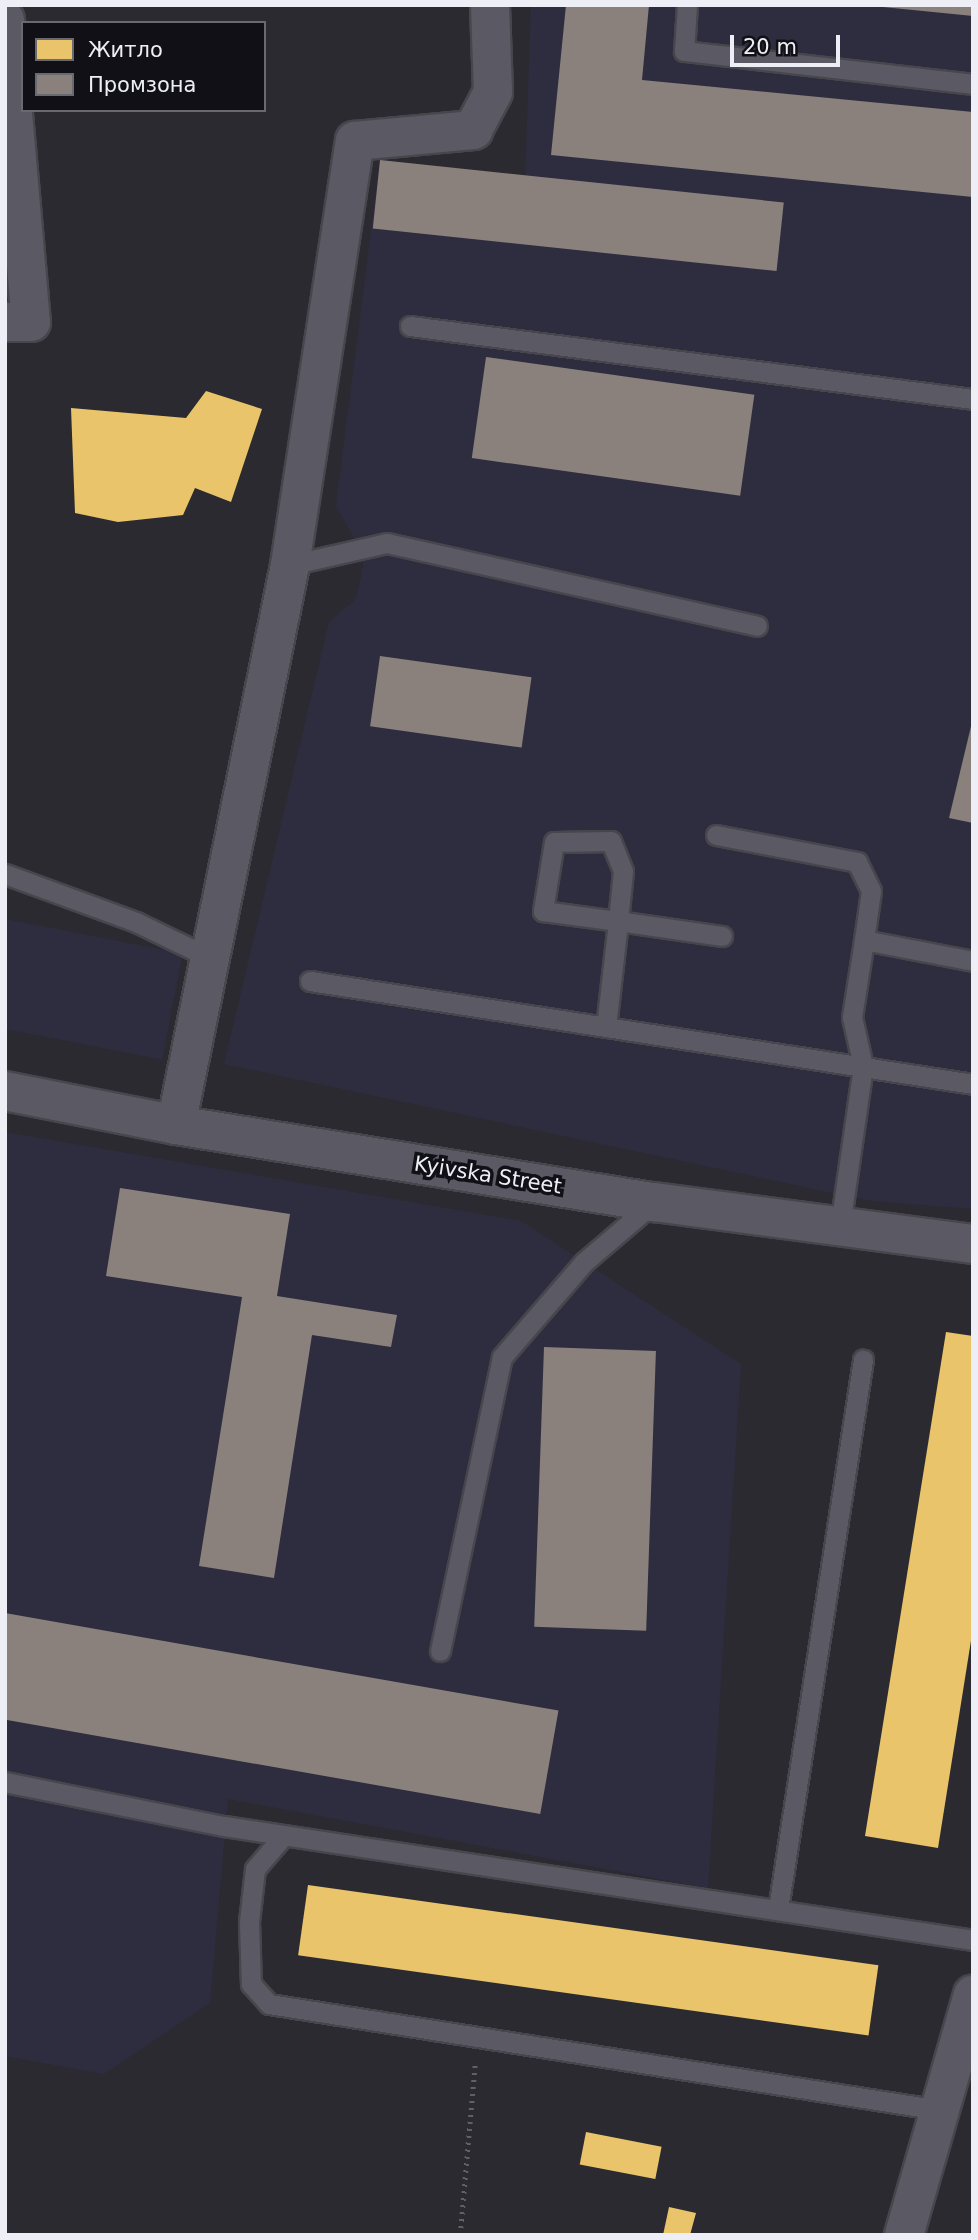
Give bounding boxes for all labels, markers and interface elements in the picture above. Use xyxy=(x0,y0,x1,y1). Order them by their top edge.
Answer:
legend xyxy=(21,21,266,112)
scale bar xyxy=(733,21,843,65)
text: 20 m xyxy=(743,35,797,59)
text: Житло xyxy=(88,38,163,62)
text: Промзона xyxy=(88,73,196,97)
street label: Kyivska Street xyxy=(412,1151,564,1199)

